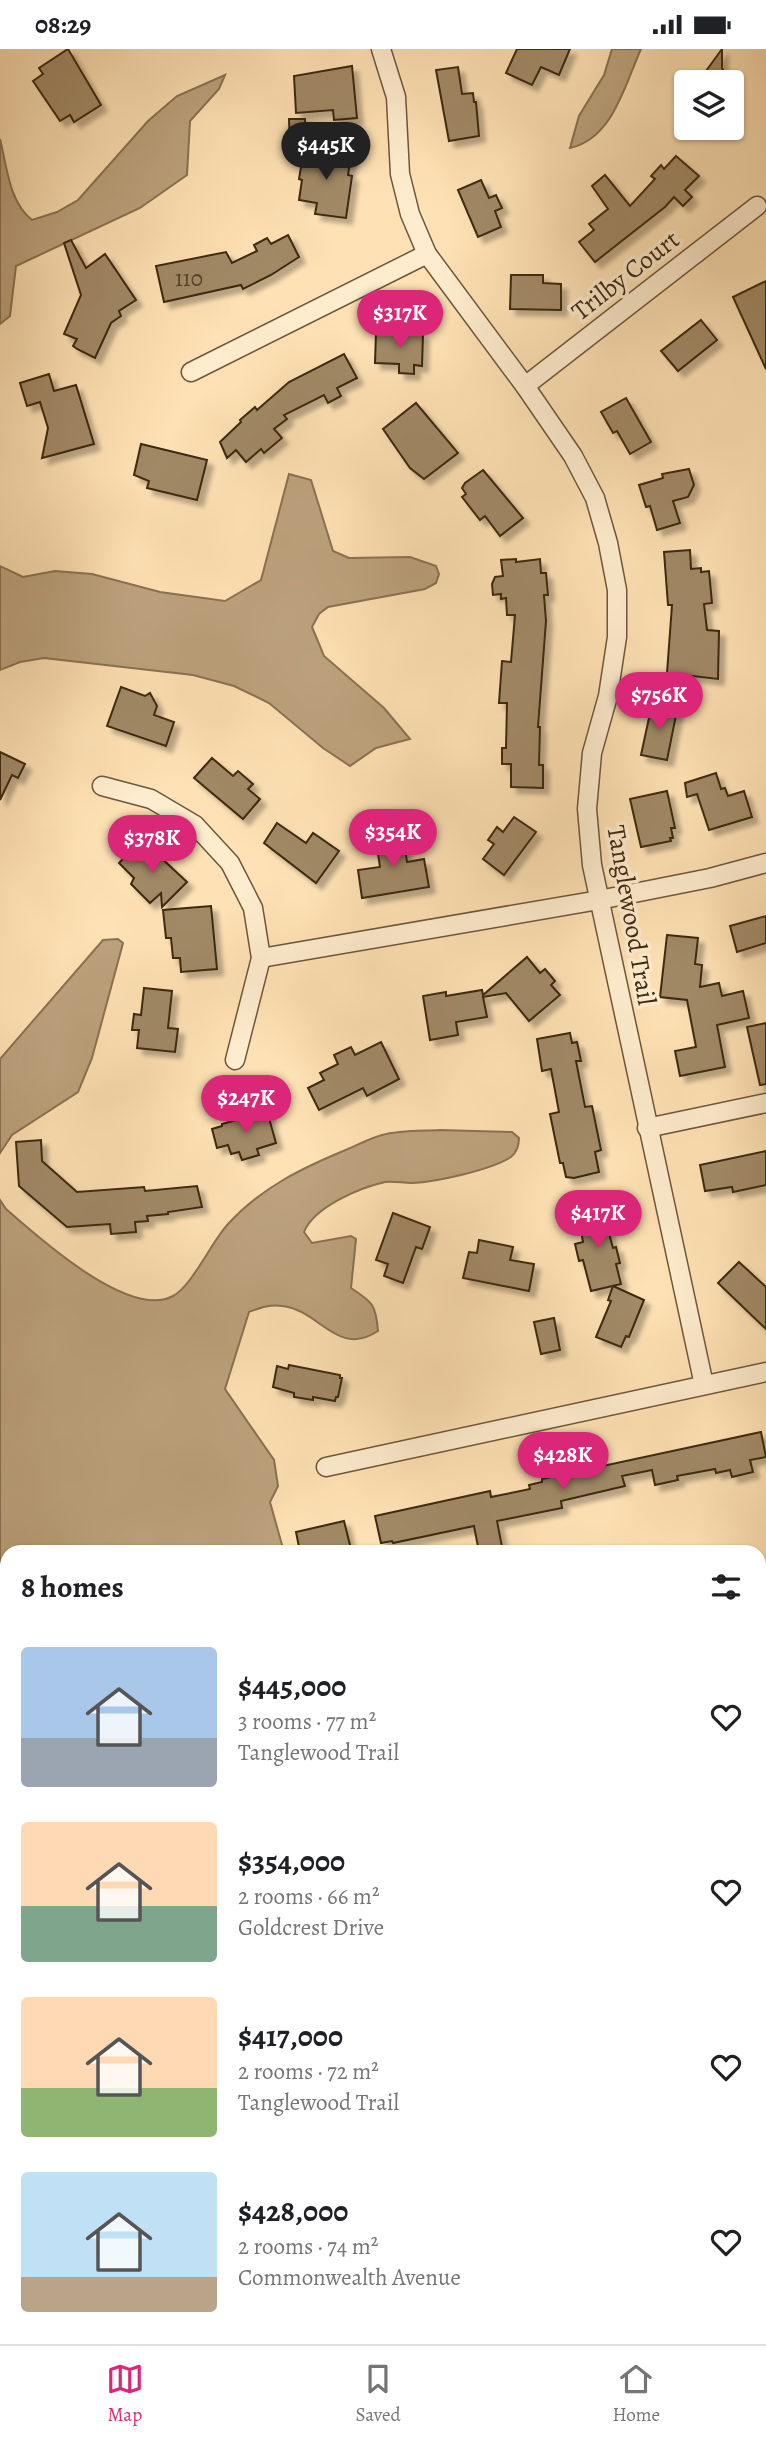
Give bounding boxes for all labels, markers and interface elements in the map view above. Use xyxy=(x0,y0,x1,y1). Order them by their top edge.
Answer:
text: 08:29 xyxy=(35,7,91,42)
map controls xyxy=(674,70,744,140)
button: layers xyxy=(674,70,744,140)
pin: $445K xyxy=(277,123,375,182)
text: $445K xyxy=(297,129,355,160)
street label: Trilby Court xyxy=(564,222,687,329)
house number: 110 xyxy=(175,263,203,294)
pin: $317K xyxy=(351,291,449,350)
text: $317K xyxy=(373,297,427,328)
pin: $756K xyxy=(610,673,708,732)
text: $756K xyxy=(631,679,687,710)
pin: $354K xyxy=(344,809,442,869)
pin: $378K xyxy=(103,815,201,875)
text: $354K xyxy=(365,816,421,847)
text: $378K xyxy=(124,822,180,853)
street label: Tanglewood Trail xyxy=(598,822,665,1008)
pin: $247K xyxy=(197,1075,295,1135)
text: $247K xyxy=(217,1082,275,1113)
pin: $417K xyxy=(549,1191,647,1250)
text: $417K xyxy=(571,1197,625,1228)
pin: $428K xyxy=(514,1433,612,1492)
text: $428K xyxy=(534,1439,592,1470)
text: 8 homes xyxy=(21,1567,124,1607)
icon: filters xyxy=(707,1568,745,1606)
text: $445,000 xyxy=(238,1666,346,1706)
icon: home xyxy=(77,1675,161,1759)
icon: heart xyxy=(707,1698,745,1736)
text: 3 rooms · 77 m² xyxy=(238,1706,376,1737)
text: Tanglewood Trail xyxy=(238,1737,399,1768)
text: $354,000 xyxy=(238,1841,345,1881)
icon: home xyxy=(77,1850,161,1934)
icon: heart xyxy=(707,1873,745,1911)
text: 2 rooms · 66 m² xyxy=(238,1881,380,1912)
text: Goldcrest Drive xyxy=(238,1912,384,1943)
text: $417,000 xyxy=(238,2016,343,2056)
icon: home xyxy=(77,2025,161,2109)
icon: heart xyxy=(707,2048,745,2086)
text: 2 rooms · 72 m² xyxy=(238,2056,379,2087)
text: Tanglewood Trail xyxy=(238,2087,399,2118)
text: $428,000 xyxy=(238,2191,348,2231)
icon: home xyxy=(77,2200,161,2284)
icon: heart xyxy=(707,2223,745,2261)
text: 2 rooms · 74 m² xyxy=(238,2231,378,2262)
text: Commonwealth Avenue xyxy=(238,2262,461,2293)
tab: Map xyxy=(106,2360,144,2428)
tab: Saved xyxy=(356,2360,401,2428)
tab: Home xyxy=(612,2360,660,2428)

